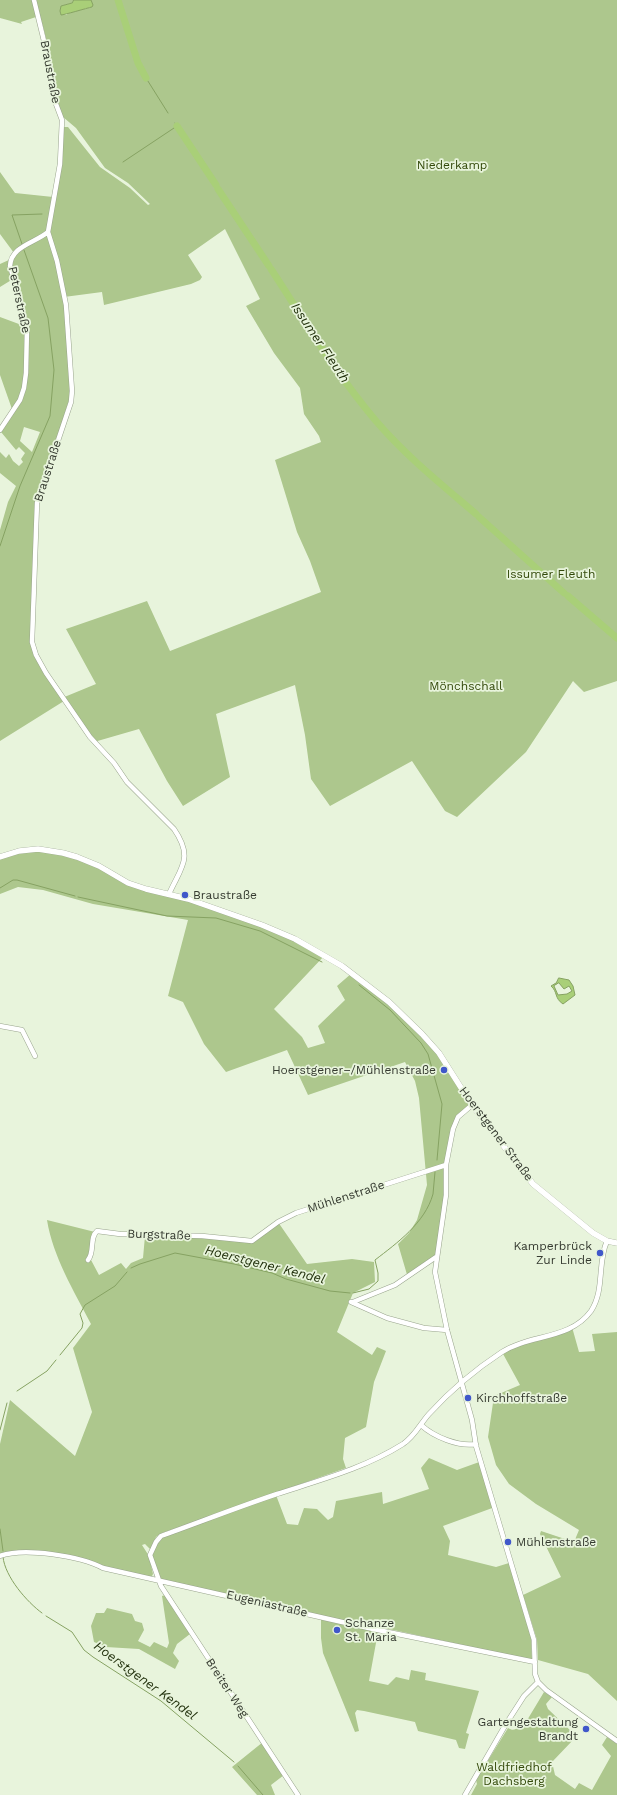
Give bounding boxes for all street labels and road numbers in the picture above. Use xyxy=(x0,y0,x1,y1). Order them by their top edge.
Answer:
street label: Braustraße xyxy=(37,39,63,105)
street label: Peterstraße xyxy=(5,265,33,335)
street label: Braustraße xyxy=(31,438,65,504)
street label: Hoerstgener Straße xyxy=(456,1084,536,1184)
street label: Mühlenstraße xyxy=(306,1178,386,1216)
street label: Burgstraße xyxy=(127,1227,191,1243)
street label: Eugeniastraße xyxy=(225,1588,309,1620)
street label: Breiter Weg xyxy=(202,1656,252,1720)

